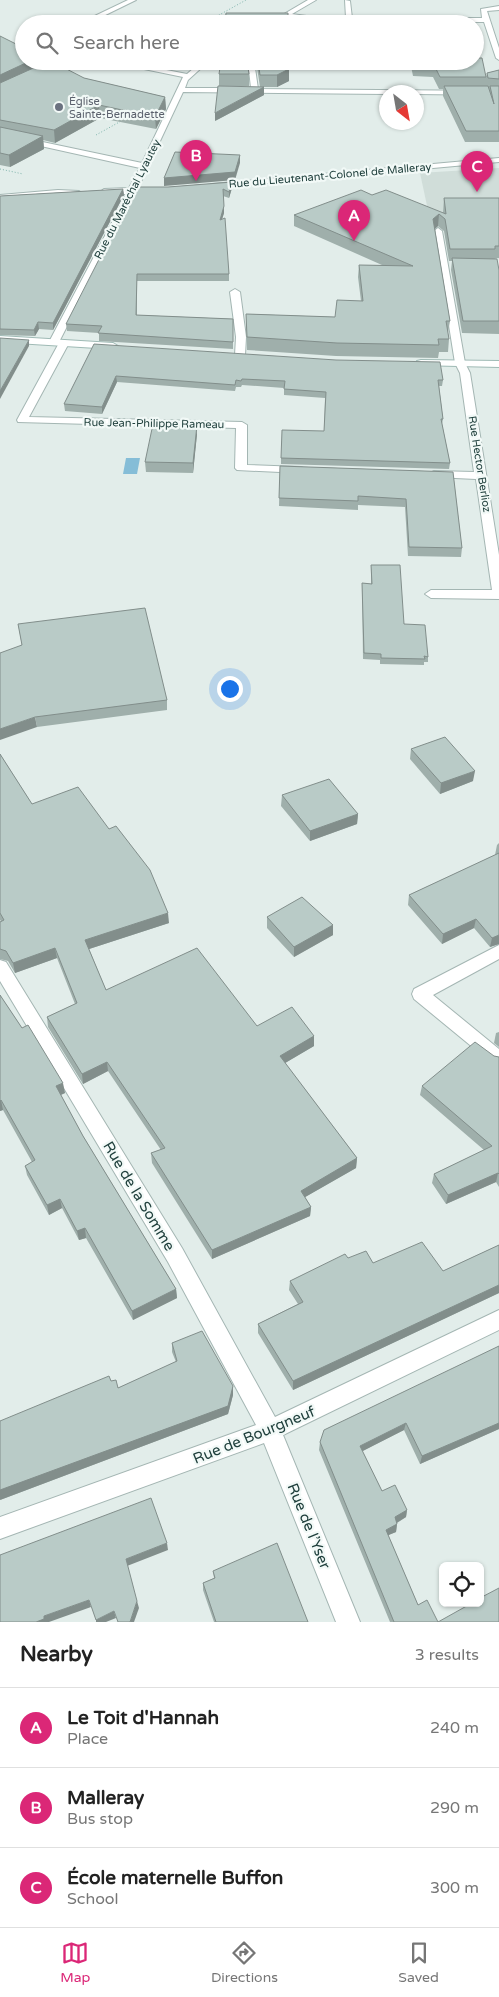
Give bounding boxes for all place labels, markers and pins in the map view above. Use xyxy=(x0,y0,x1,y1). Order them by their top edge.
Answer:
place label: Église Sainte-Bernadette xyxy=(69,94,165,121)
marker: Église Sainte-Bernadette xyxy=(53,101,65,113)
pin: B xyxy=(180,140,212,181)
pin: C xyxy=(461,151,493,192)
pin: A xyxy=(338,200,370,241)

